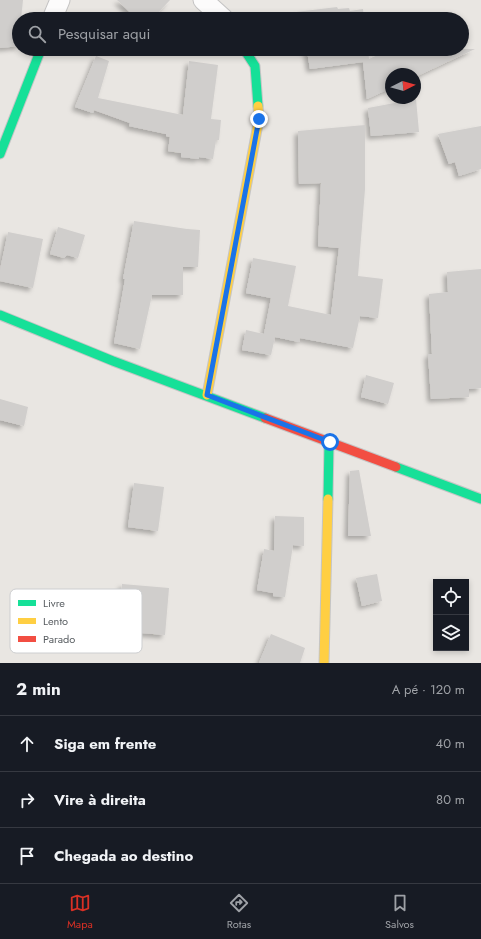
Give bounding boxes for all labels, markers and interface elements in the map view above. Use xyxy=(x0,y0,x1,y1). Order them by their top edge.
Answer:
search box xyxy=(12,12,469,56)
icon: search xyxy=(26,23,48,45)
text: Pesquisar aqui xyxy=(58,23,150,45)
north arrow xyxy=(385,68,421,104)
route end xyxy=(250,110,268,128)
route start xyxy=(321,433,339,451)
map controls xyxy=(433,579,469,651)
button: locate xyxy=(433,579,469,615)
legend xyxy=(10,589,142,653)
text: Livre xyxy=(43,595,65,611)
text: Lento xyxy=(43,613,68,629)
button: layers xyxy=(433,615,469,651)
text: Parado xyxy=(43,631,75,647)
text: 2 min xyxy=(16,677,61,701)
text: A pé · 120 m xyxy=(392,680,465,699)
icon: ahead xyxy=(16,733,38,755)
text: Siga em frente xyxy=(54,733,156,755)
text: 40 m xyxy=(436,734,465,753)
icon: right xyxy=(16,789,38,811)
text: Vire à direita xyxy=(54,789,146,811)
text: 80 m xyxy=(436,790,465,809)
icon: arrive xyxy=(16,845,38,867)
text: Chegada ao destino xyxy=(54,845,193,867)
tab: Mapa xyxy=(67,892,93,932)
tab: Rotas xyxy=(227,892,251,932)
tab: Salvos xyxy=(385,892,414,932)

